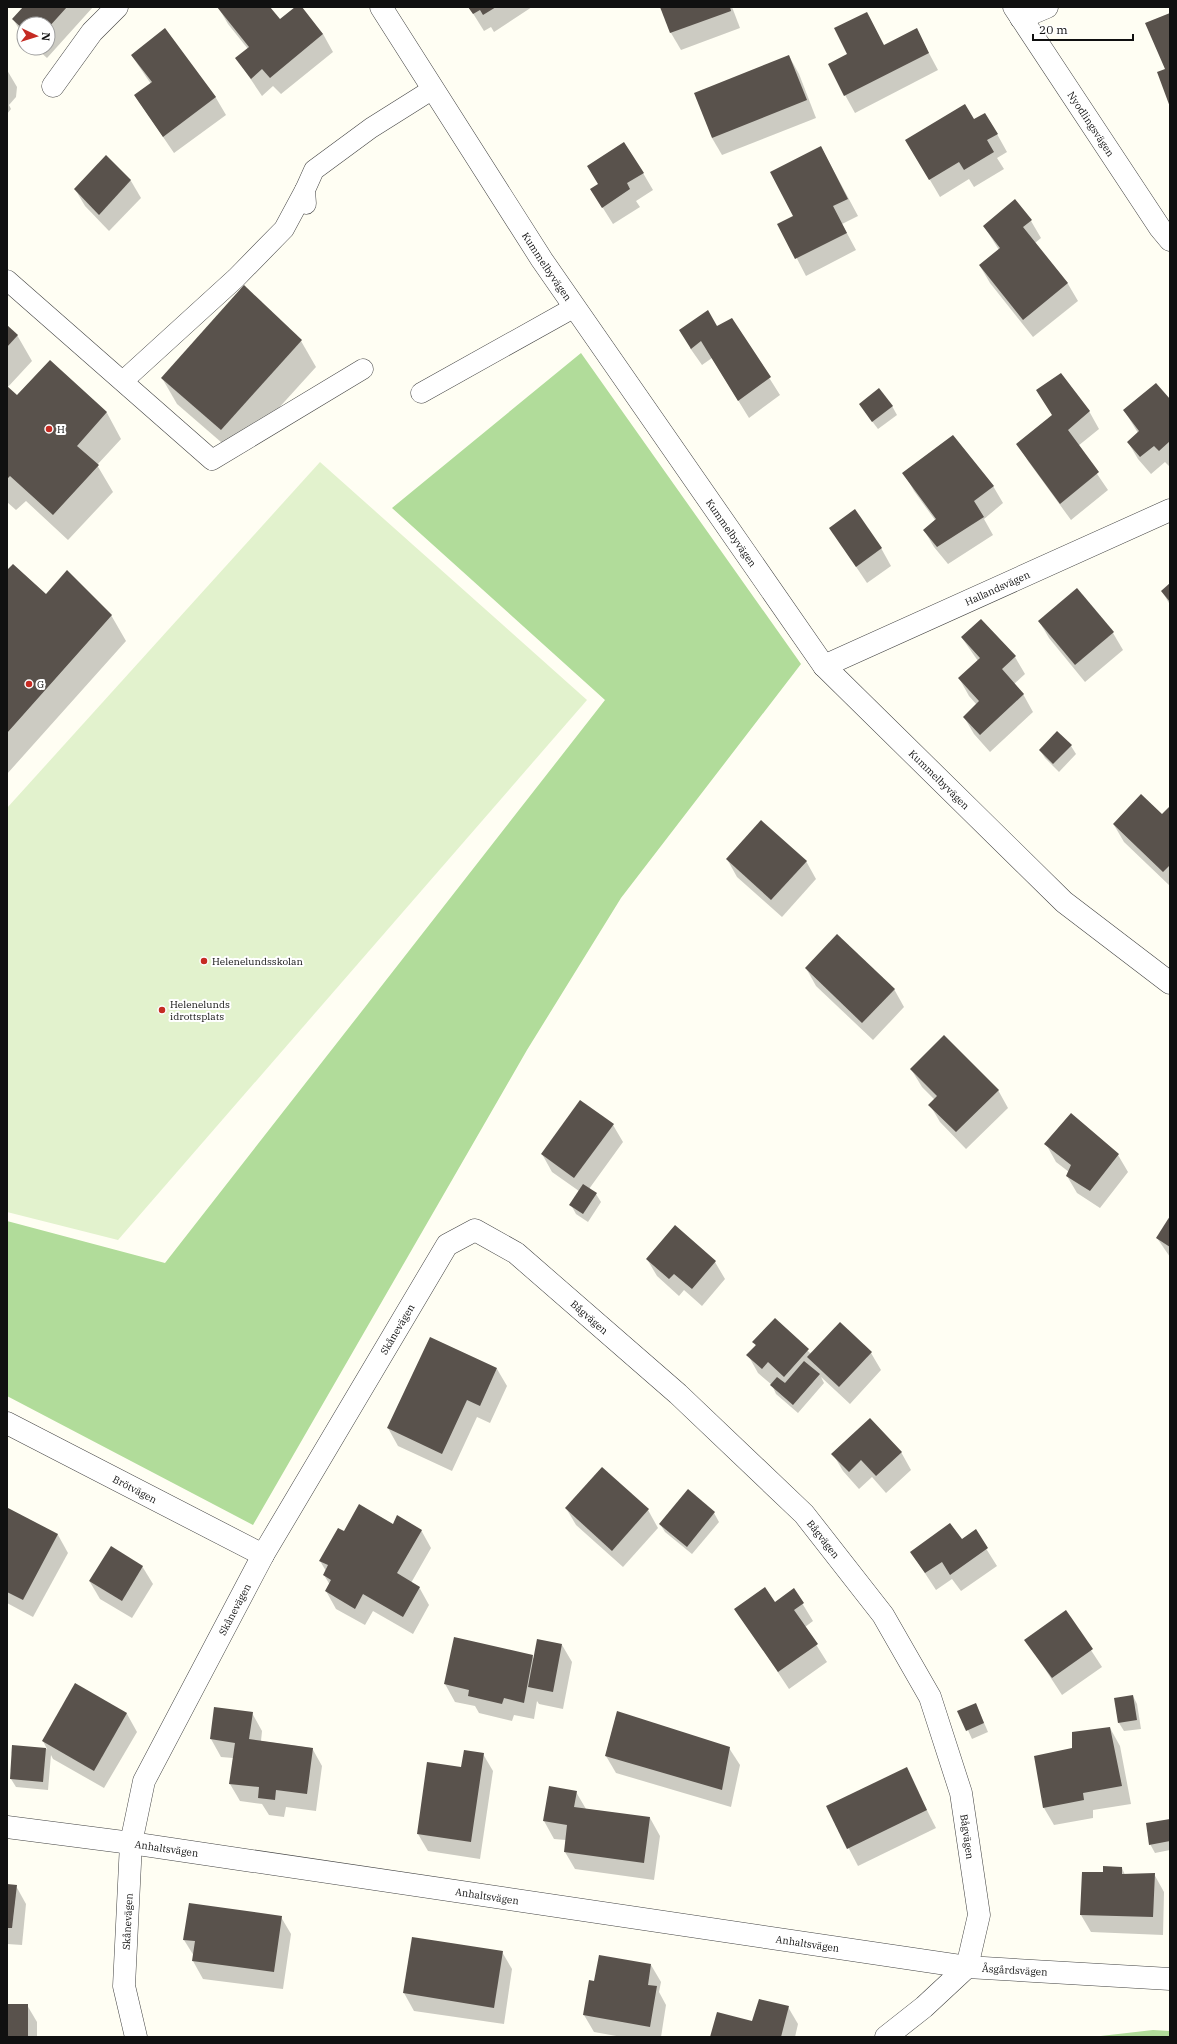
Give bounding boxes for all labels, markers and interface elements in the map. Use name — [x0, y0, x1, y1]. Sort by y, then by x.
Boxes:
north arrow — [16, 16, 56, 56]
scale bar — [1033, 16, 1133, 42]
text: 20 m — [1039, 22, 1068, 37]
text: N — [39, 32, 53, 42]
street label: Nyodlingsvägen — [1065, 89, 1117, 160]
street label: Kummelbyvägen — [519, 230, 575, 304]
place label: H — [57, 423, 65, 436]
marker: H — [44, 424, 54, 434]
street label: Kummelbyvägen — [703, 497, 760, 570]
street label: Hallandsvägen — [963, 568, 1033, 609]
place label: G — [37, 678, 44, 691]
marker: G — [24, 679, 34, 689]
street label: Kummelbyvägen — [906, 747, 972, 813]
place label: Helenelundsskolan — [212, 955, 303, 968]
marker: Helenelundsskolan — [199, 956, 209, 966]
place label: Helenelunds idrottsplats — [170, 998, 230, 1023]
marker: Helenelunds idrottsplats — [157, 1005, 167, 1015]
street label: Bågvägen — [568, 1297, 611, 1338]
street label: Skånevägen — [377, 1301, 418, 1357]
street label: Brötvägen — [110, 1473, 160, 1507]
street label: Bågvägen — [804, 1517, 843, 1562]
street label: Skånevägen — [216, 1581, 254, 1638]
street label: Bågvägen — [957, 1813, 977, 1861]
street label: Anhaltsvägen — [134, 1838, 200, 1860]
street label: Anhaltsvägen — [454, 1885, 520, 1908]
street label: Skånevägen — [120, 1892, 136, 1950]
street label: Anhaltsvägen — [775, 1933, 841, 1955]
street label: Åsgårdsvägen — [982, 1962, 1048, 1979]

